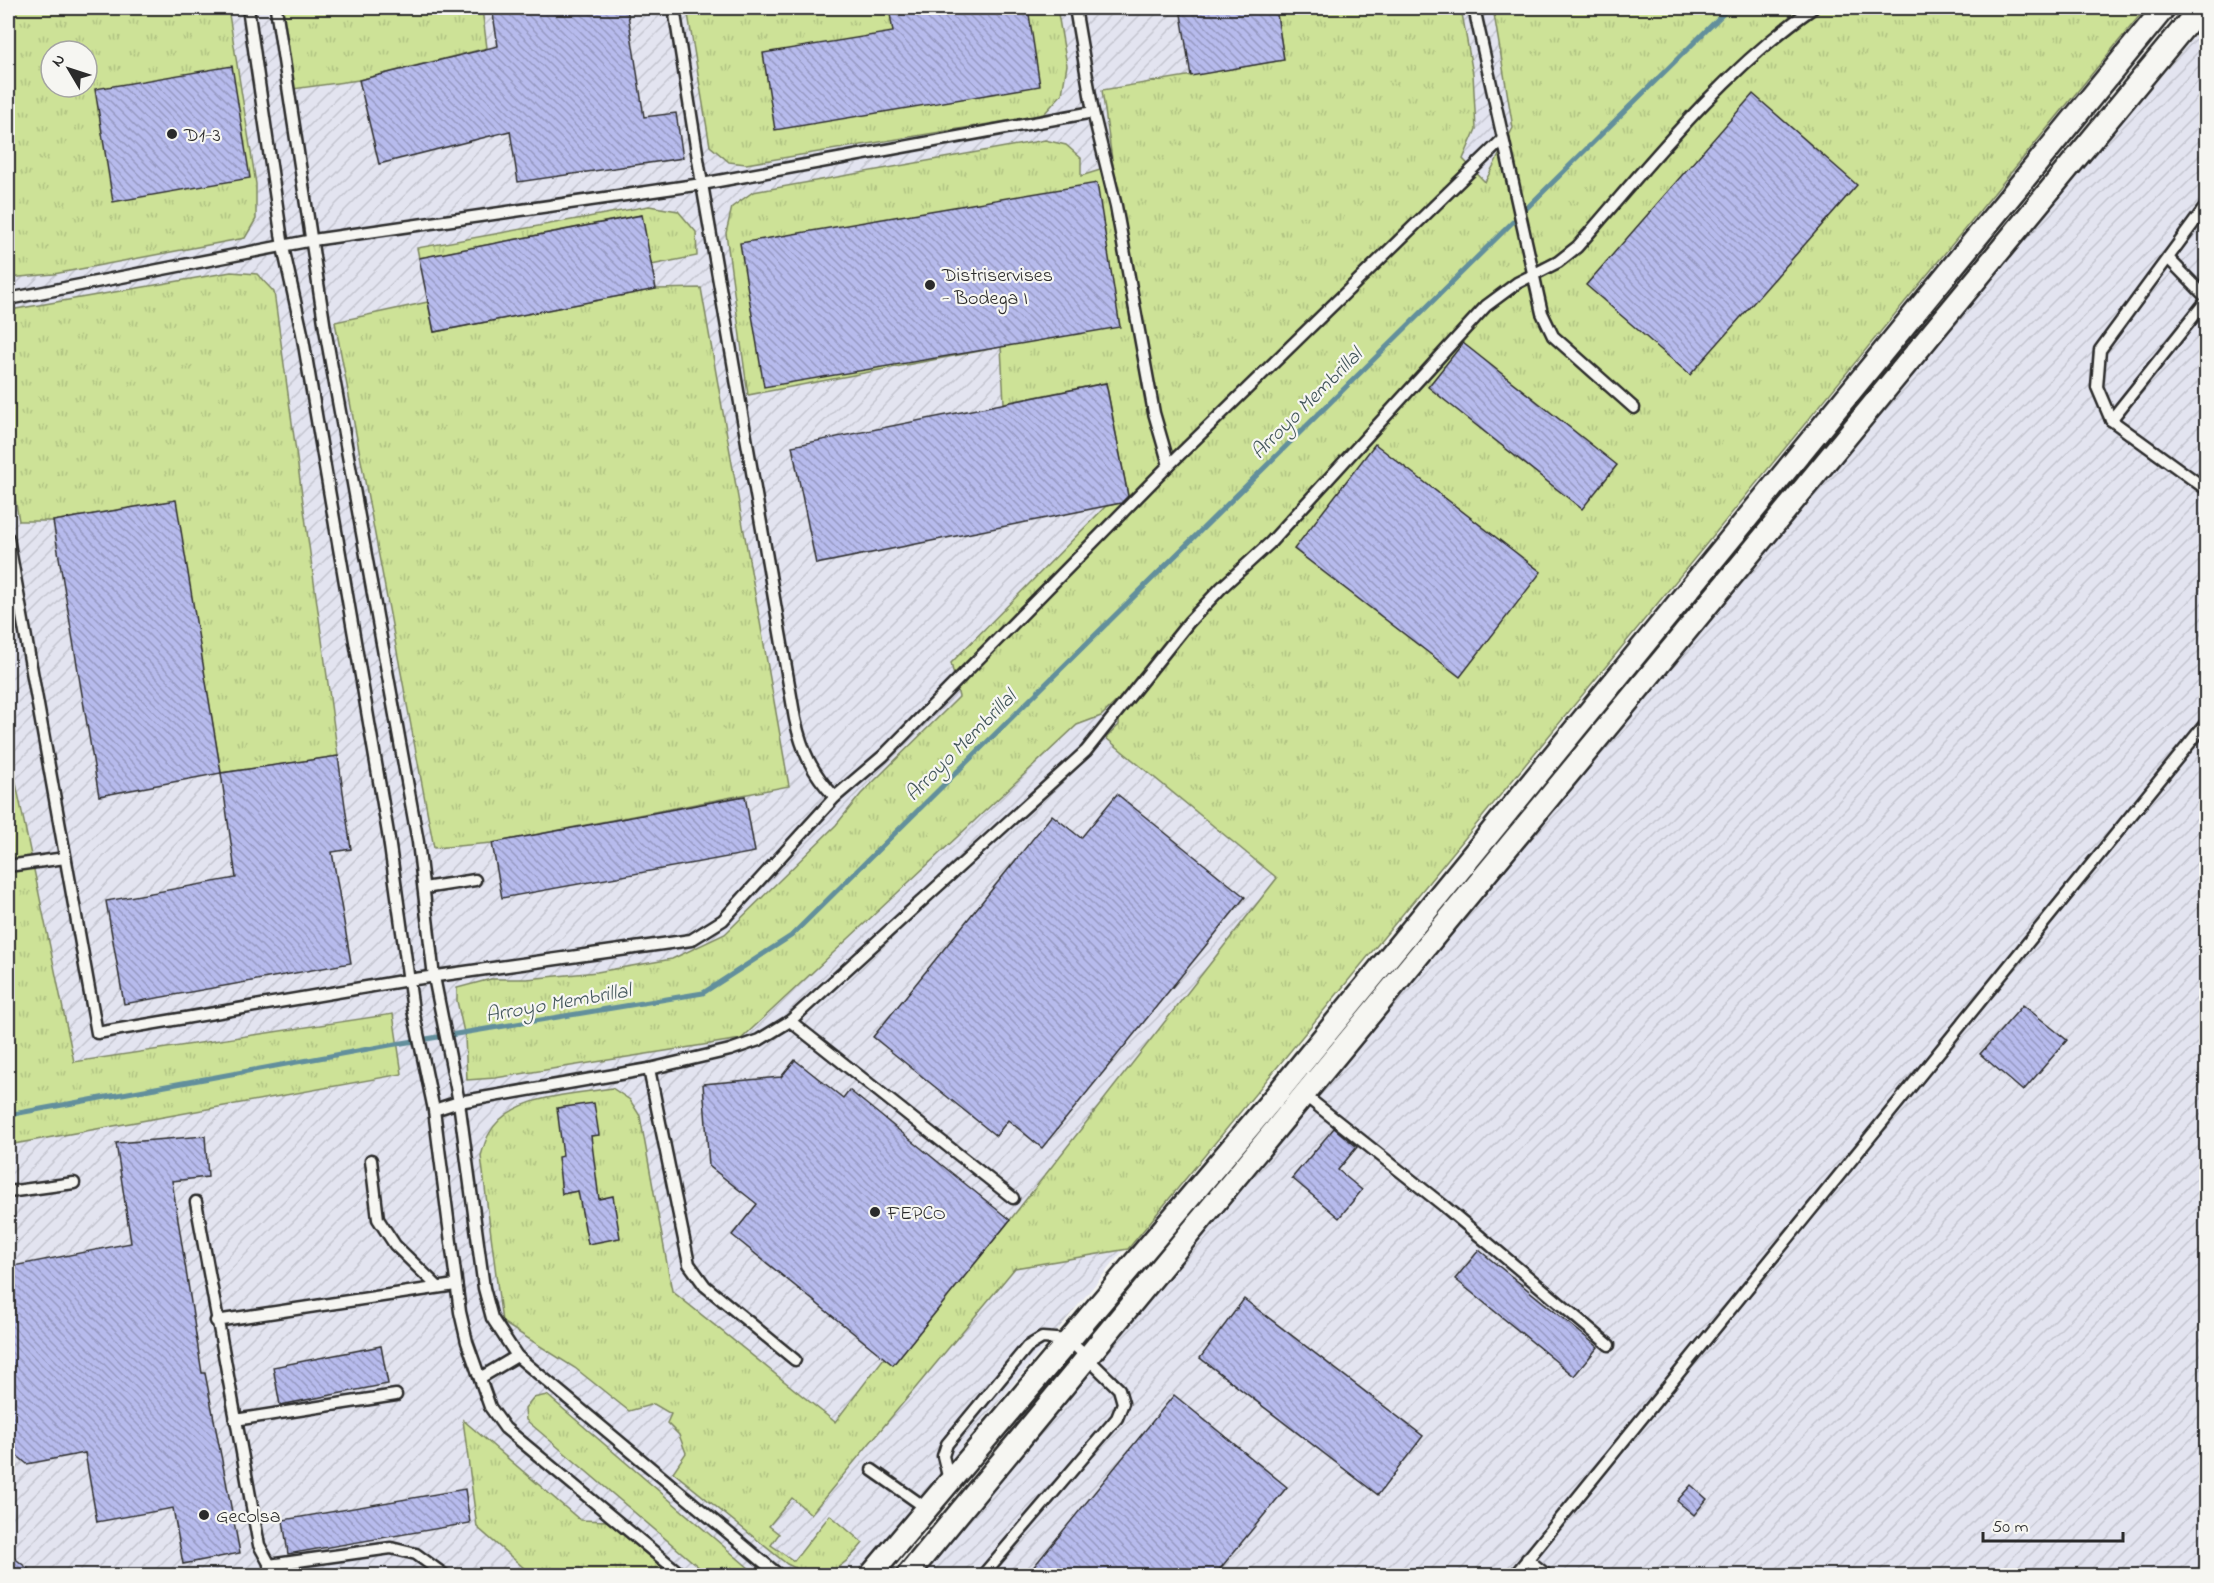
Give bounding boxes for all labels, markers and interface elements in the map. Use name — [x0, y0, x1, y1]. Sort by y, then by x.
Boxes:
north arrow — [39, 39, 99, 99]
text: N — [46, 49, 72, 73]
place label: D1-3 — [183, 122, 221, 151]
marker: D1-3 — [165, 127, 179, 141]
place label: Distriservises - Bodega I — [941, 262, 1053, 315]
marker: Distriservises - Bodega I — [923, 278, 937, 292]
water label: Arroyo Membrillal — [1245, 340, 1372, 467]
water label: Arroyo Membrillal — [899, 682, 1026, 809]
water label: Arroyo Membrillal — [483, 976, 636, 1032]
place label: FEPCO — [886, 1200, 946, 1229]
marker: FEPCO — [868, 1205, 882, 1219]
place label: Gecolsa — [216, 1503, 281, 1532]
scale bar — [1983, 1505, 2122, 1543]
marker: Gecolsa — [197, 1508, 211, 1522]
text: 50 m — [1992, 1515, 2029, 1541]

